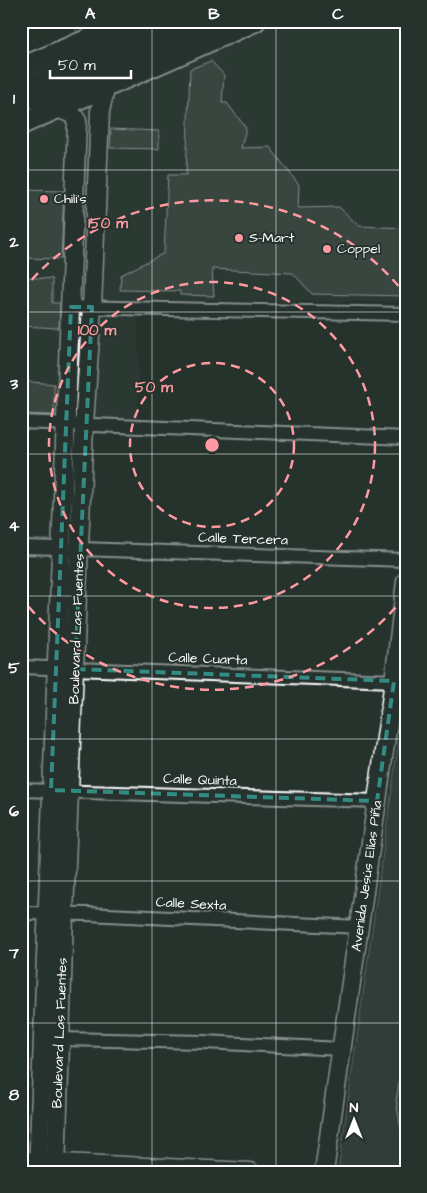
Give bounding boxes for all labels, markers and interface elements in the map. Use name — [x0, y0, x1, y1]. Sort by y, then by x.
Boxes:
text: A — [85, 3, 96, 25]
text: B — [208, 3, 220, 25]
text: C — [332, 3, 344, 25]
scale bar — [50, 48, 131, 80]
text: 50 m — [58, 55, 96, 76]
text: 1 — [13, 88, 16, 110]
place label: Chili's — [54, 189, 87, 209]
marker: Chili's — [38, 193, 50, 205]
text: 150 m — [88, 213, 128, 234]
place label: S-Mart — [249, 228, 295, 248]
text: 2 — [8, 231, 19, 253]
marker: S-Mart — [233, 232, 245, 244]
place label: Coppel — [337, 239, 380, 259]
marker: Coppel — [321, 243, 333, 255]
text: 100 m — [78, 320, 117, 341]
text: 3 — [9, 373, 19, 395]
text: 50 m — [135, 377, 173, 398]
centre of rings — [203, 436, 221, 454]
text: 4 — [9, 515, 20, 537]
street label: Calle Tercera — [198, 527, 288, 551]
street label: Boulevard Las Fuentes — [64, 553, 90, 705]
street label: Calle Cuarta — [168, 648, 248, 670]
text: 5 — [8, 657, 20, 679]
street label: Calle Quinta — [163, 769, 237, 791]
street label: Avenida Jesús Elías Piña — [347, 799, 387, 953]
text: 6 — [9, 800, 19, 822]
street label: Calle Sexta — [155, 892, 227, 916]
text: 7 — [8, 942, 19, 964]
street label: Boulevard Las Fuentes — [47, 957, 73, 1109]
text: 8 — [9, 1084, 20, 1106]
north arrow — [330, 1096, 380, 1146]
text: N — [350, 1098, 359, 1118]

